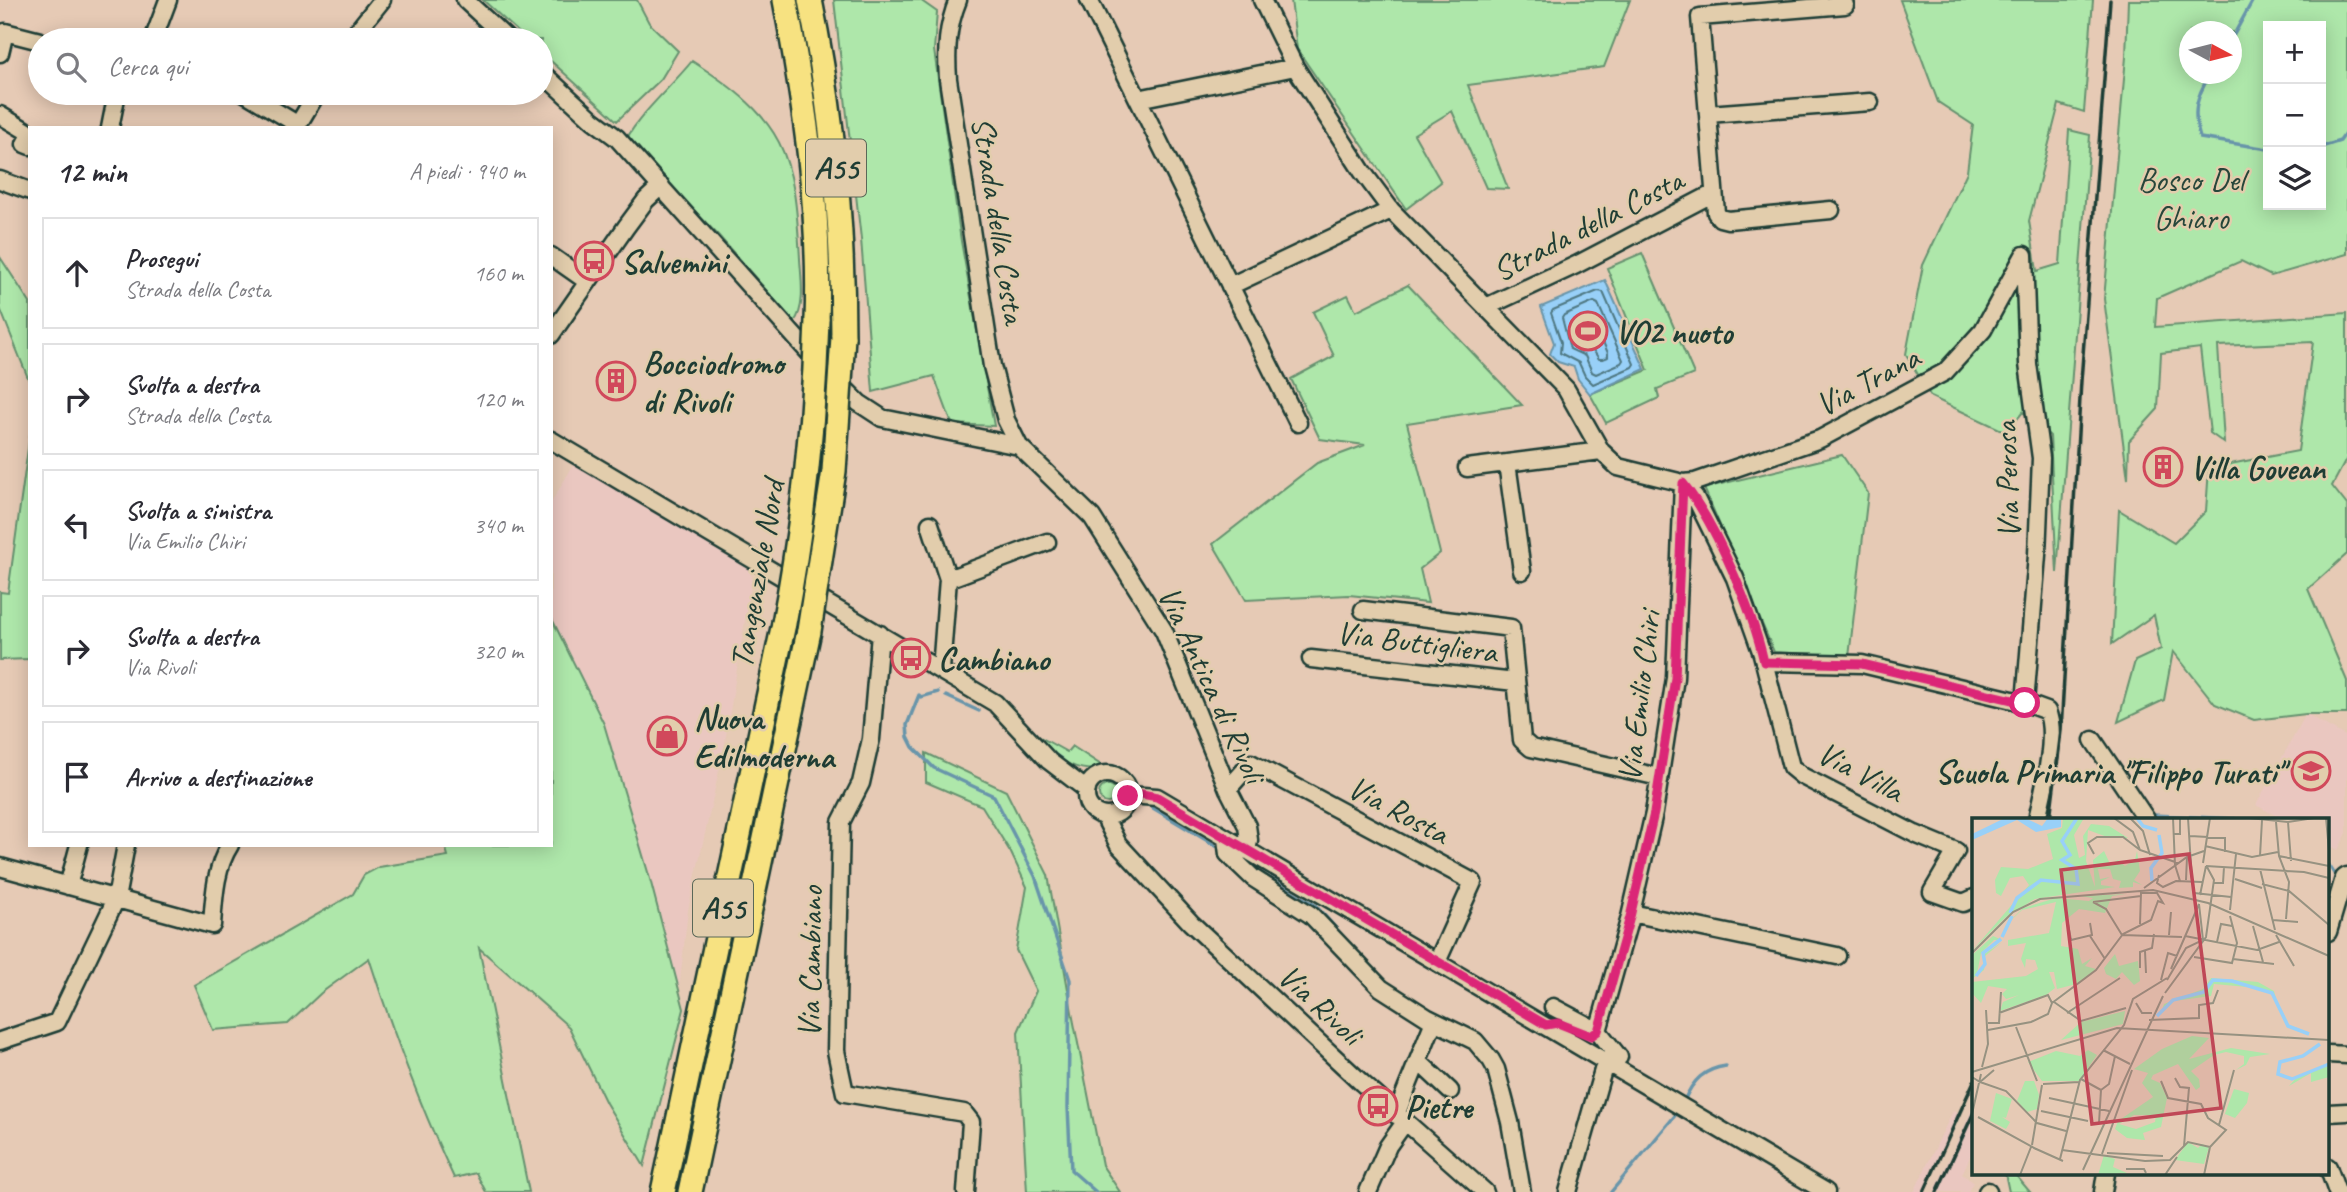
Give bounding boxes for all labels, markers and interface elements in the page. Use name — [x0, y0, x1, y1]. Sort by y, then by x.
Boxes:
north arrow — [2179, 21, 2242, 84]
map controls — [2263, 21, 2326, 210]
button: + — [2263, 21, 2326, 84]
search box — [28, 28, 553, 105]
icon: search — [52, 48, 90, 86]
text: Cerca qui — [108, 50, 188, 83]
button: − — [2263, 84, 2326, 147]
street label: Strada della Costa — [962, 114, 1036, 329]
road number: A55 — [806, 140, 866, 196]
button: layers — [2263, 147, 2326, 210]
text: 12 min — [56, 153, 127, 191]
text: A piedi · 940 m — [409, 157, 525, 186]
street label: Strada della Costa — [1485, 158, 1692, 291]
park label: Bosco Del Ghiaro — [2138, 159, 2250, 239]
bus stop icon: Salvemini — [573, 240, 615, 282]
place label: Salvemini — [621, 241, 731, 283]
text: Prosegui — [125, 242, 198, 275]
icon: ahead — [58, 254, 96, 292]
text: 160 m — [474, 259, 523, 288]
text: Strada della Costa — [125, 275, 270, 304]
sports icon: VO2 nuoto — [1567, 310, 1609, 352]
place label: VO2 nuoto — [1615, 311, 1734, 353]
street label: Via Trana — [1808, 335, 1929, 426]
place label: Bocciodromo di Rivoli — [643, 342, 787, 422]
building icon: Bocciodromo di Rivoli — [595, 360, 637, 402]
text: Svolta a destra — [125, 368, 259, 401]
icon: right — [58, 380, 96, 418]
text: 120 m — [474, 385, 523, 414]
text: Strada della Costa — [125, 401, 270, 430]
street label: Via Perosa — [1984, 419, 2030, 539]
building icon: Villa Govean — [2142, 446, 2184, 488]
place label: Villa Govean — [2190, 447, 2326, 489]
street label: Tangenziale Nord — [720, 472, 795, 672]
text: Svolta a sinistra — [125, 494, 271, 527]
icon: left — [58, 506, 96, 544]
text: 340 m — [474, 511, 523, 540]
text: Via Emilio Chiri — [125, 527, 245, 556]
street label: Via Antica di Rivoli — [1148, 580, 1277, 793]
street label: Via Emilio Chiri — [1608, 604, 1671, 784]
street label: Via Buttigliera — [1334, 611, 1502, 673]
text: Svolta a destra — [125, 620, 259, 653]
icon: right — [58, 632, 96, 670]
text: 320 m — [474, 637, 523, 666]
bus stop icon: Cambiano — [890, 637, 932, 679]
place label: Cambiano — [938, 638, 1051, 680]
text: Via Rivoli — [125, 653, 195, 682]
route start — [2009, 687, 2040, 718]
place label: Nuova Edilmoderna — [694, 697, 836, 777]
shop icon: Nuova Edilmoderna — [646, 715, 688, 757]
street label: Via Villa — [1810, 732, 1913, 813]
school or university icon: Scuola Primaria "Filippo Turati" — [2290, 750, 2332, 792]
place label: Scuola Primaria "Filippo Turati" — [1935, 751, 2291, 793]
icon: arrive — [58, 758, 96, 796]
text: Arrivo a destinazione — [125, 761, 311, 794]
street label: Via Rosta — [1341, 766, 1458, 855]
route end — [1112, 780, 1143, 811]
inset map — [1972, 818, 2330, 1174]
road number: A55 — [693, 880, 753, 937]
street label: Via Cambiano — [788, 884, 832, 1038]
street label: Via Rivoli — [1269, 955, 1374, 1057]
bus stop icon: Pietre — [1357, 1085, 1399, 1127]
place label: Pietre — [1405, 1086, 1475, 1128]

